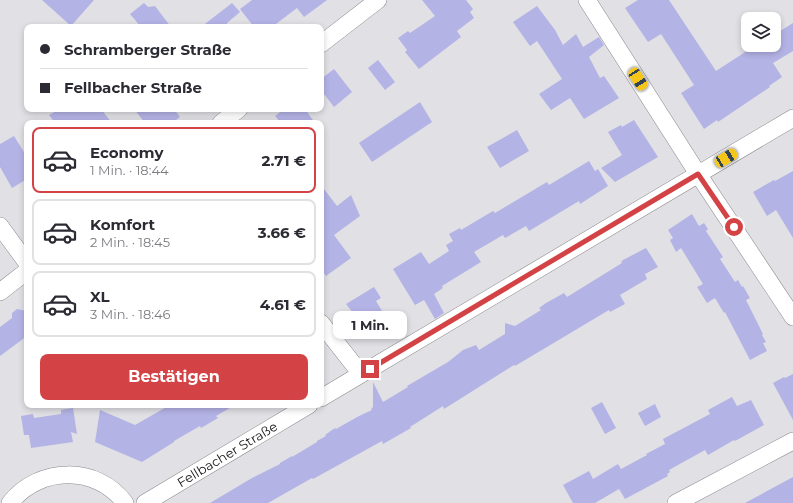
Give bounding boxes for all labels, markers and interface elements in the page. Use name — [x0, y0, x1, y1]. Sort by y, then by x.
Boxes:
map controls — [741, 12, 781, 52]
button: layers — [741, 12, 781, 52]
text: Schramberger Straße — [64, 40, 232, 59]
car — [626, 66, 650, 92]
text: Fellbacher Straße — [64, 78, 202, 97]
icon: car — [42, 142, 78, 178]
text: Economy — [90, 143, 163, 162]
car — [713, 147, 739, 169]
text: 2.71 € — [262, 151, 306, 170]
text: 1 Min. · 18:44 — [90, 162, 169, 178]
icon: car — [42, 214, 78, 250]
text: Komfort — [90, 215, 155, 234]
route start — [725, 218, 743, 236]
text: 3.66 € — [258, 223, 306, 242]
text: 2 Min. · 18:45 — [90, 234, 170, 250]
icon: car — [42, 286, 78, 322]
text: XL — [90, 287, 109, 306]
text: 4.61 € — [260, 295, 306, 314]
text: 3 Min. · 18:46 — [90, 306, 171, 322]
callout: 1 Min. — [333, 311, 407, 339]
text: 1 Min. — [351, 317, 389, 333]
button: Bestätigen — [40, 354, 308, 400]
route end — [361, 360, 379, 378]
street label: Fellbacher Straße — [174, 418, 280, 490]

